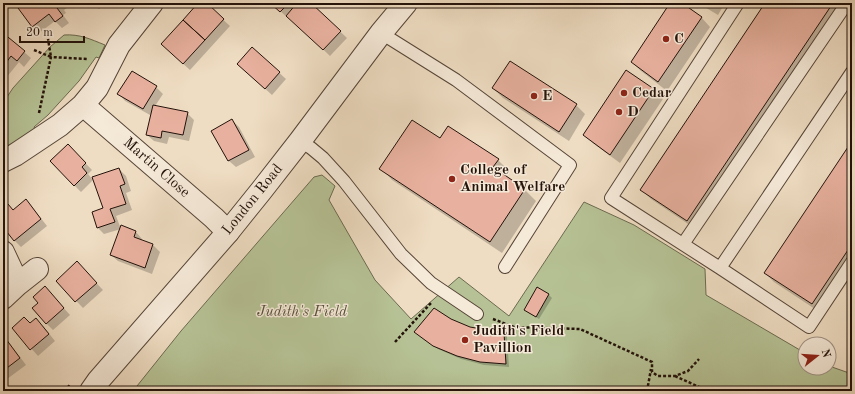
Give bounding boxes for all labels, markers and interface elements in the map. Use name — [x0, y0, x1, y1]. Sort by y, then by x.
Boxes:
scale bar — [20, 18, 84, 44]
text: 20 m — [26, 27, 53, 39]
place label: C — [674, 32, 684, 47]
marker: C — [661, 34, 671, 44]
place label: Cedar — [632, 86, 672, 101]
marker: Cedar — [619, 88, 629, 98]
place label: E — [542, 89, 552, 104]
marker: E — [529, 91, 539, 101]
place label: D — [627, 105, 639, 120]
marker: D — [614, 107, 624, 117]
street label: Martin Close — [120, 135, 192, 201]
street label: London Road — [220, 162, 286, 238]
place label: College of Animal Welfare — [460, 163, 565, 195]
marker: College of Animal Welfare — [447, 174, 457, 184]
park label: Judith's Field — [257, 305, 348, 320]
place label: Judith's Field Pavillion — [473, 324, 564, 356]
marker: Judith's Field Pavillion — [460, 335, 470, 345]
north arrow — [797, 336, 837, 376]
text: N — [819, 348, 832, 360]

